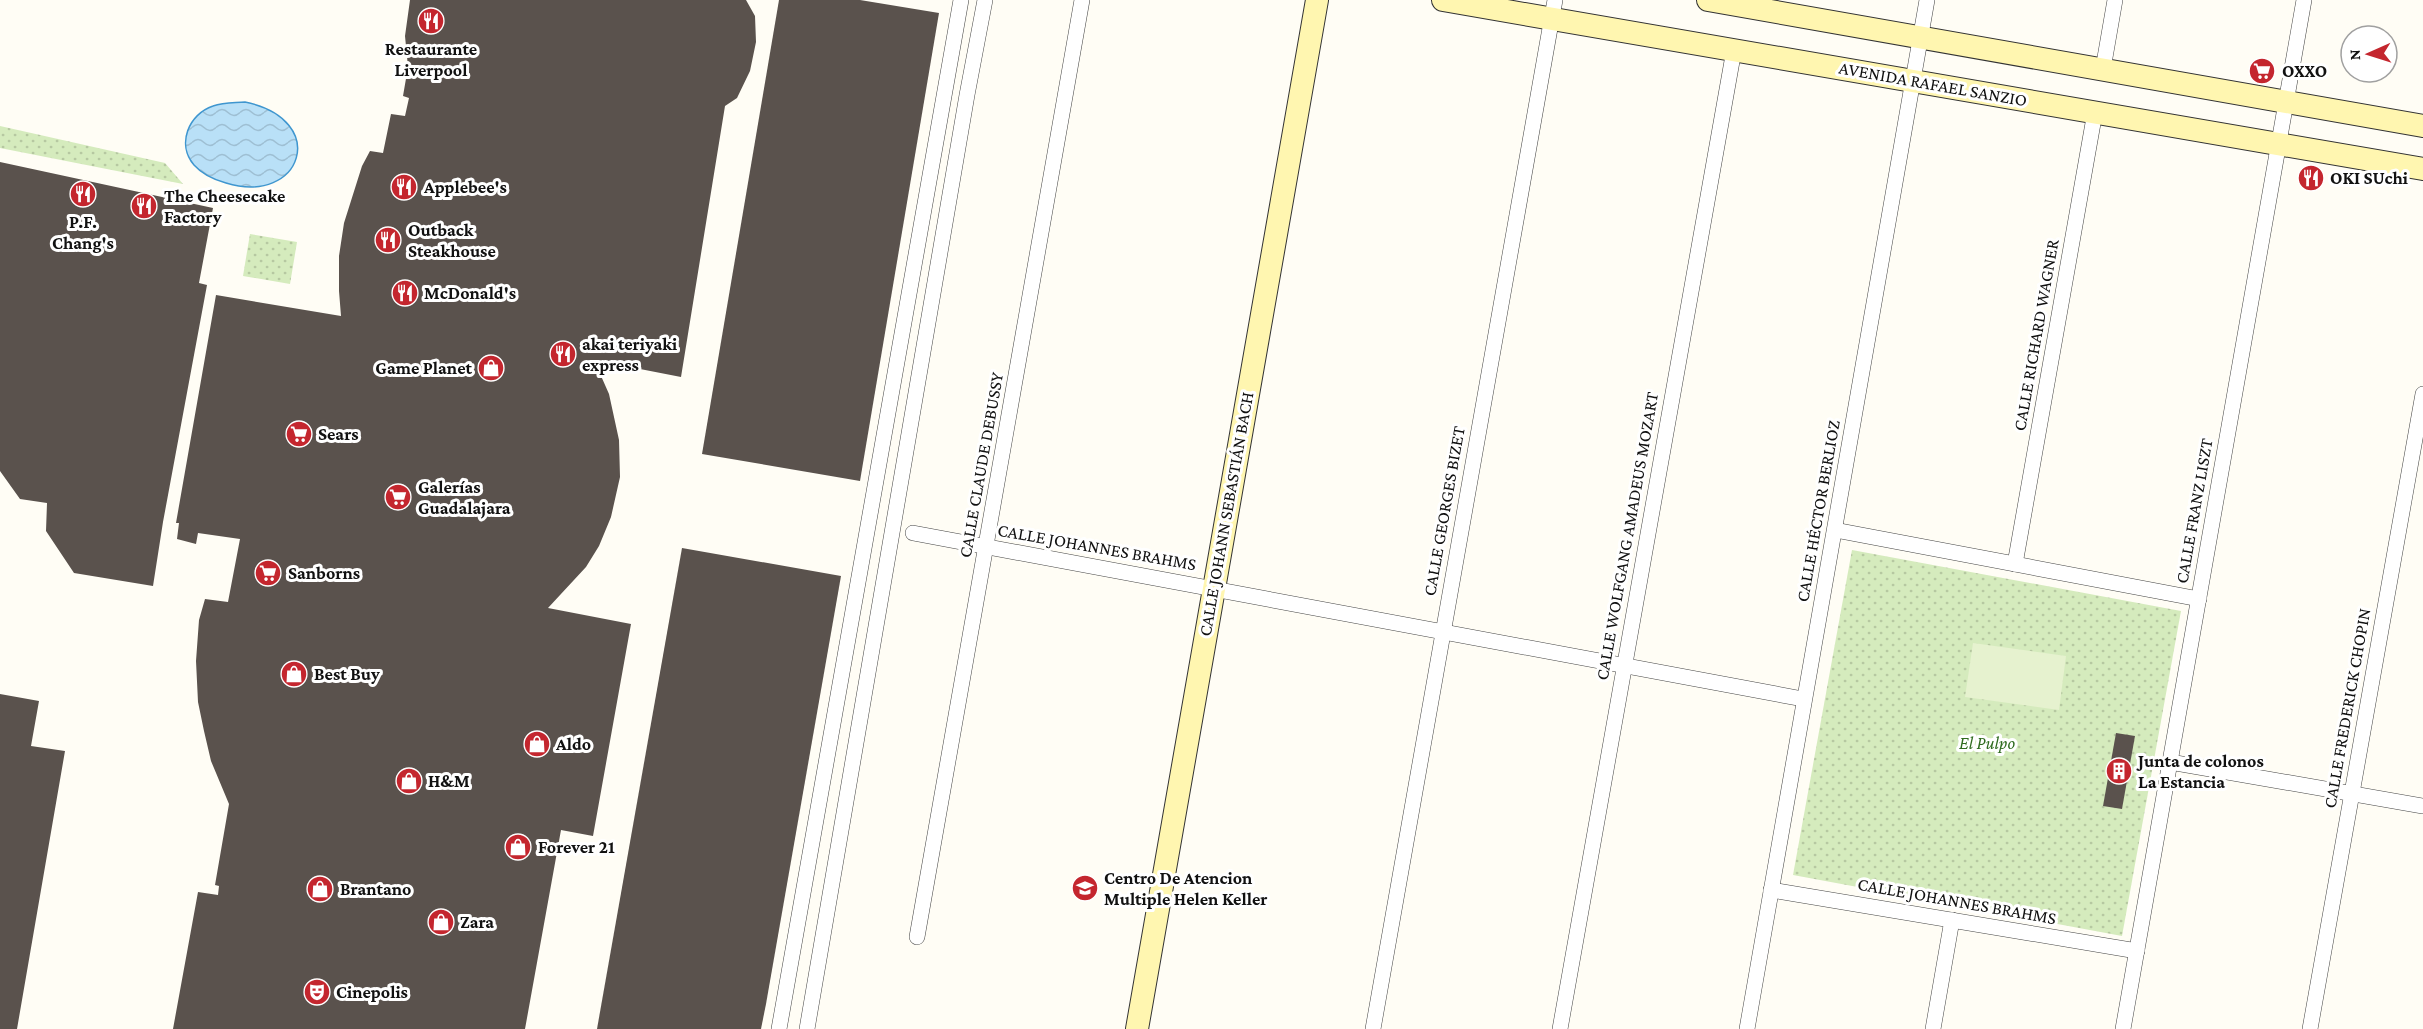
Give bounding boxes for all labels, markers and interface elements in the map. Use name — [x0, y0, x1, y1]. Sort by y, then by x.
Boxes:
restaurant icon: Restaurante Liverpool — [416, 6, 446, 36]
north arrow — [2339, 24, 2399, 84]
place label: Restaurante Liverpool — [385, 39, 477, 80]
text: N — [2346, 49, 2363, 61]
supermarket icon: OXXO — [2247, 56, 2277, 86]
street label: AVENIDA RAFAEL SANZIO — [1837, 58, 2029, 110]
place label: OXXO — [2282, 61, 2327, 81]
restaurant icon: OKI SUchi — [2296, 163, 2326, 193]
place label: OKI SUchi — [2330, 168, 2409, 188]
restaurant icon: Applebee's — [389, 172, 419, 202]
place label: Applebee's — [423, 177, 507, 197]
restaurant icon: P.F. Chang's — [68, 179, 98, 209]
place label: The Cheesecake Factory — [164, 186, 285, 227]
restaurant icon: The Cheesecake Factory — [129, 191, 159, 221]
place label: P.F. Chang's — [52, 212, 114, 253]
place label: Outback Steakhouse — [408, 220, 496, 261]
restaurant icon: Outback Steakhouse — [373, 225, 403, 255]
street label: CALLE RICHARD WAGNER — [2009, 237, 2063, 432]
restaurant icon: McDonald's — [390, 278, 420, 308]
place label: McDonald's — [424, 283, 516, 303]
place label: akai teriyaki express — [582, 334, 678, 375]
restaurant icon: akai teriyaki express — [548, 339, 578, 369]
shop icon: Game Planet — [476, 353, 506, 383]
place label: Game Planet — [375, 358, 473, 378]
street label: CALLE CLAUDE DEBUSSY — [955, 370, 1007, 559]
street label: CALLE JOHANN SEBASTIÁN BACH — [1195, 390, 1257, 638]
street label: CALLE WOLFGANG AMADEUS MOZART — [1592, 390, 1662, 682]
supermarket icon: Sears — [284, 419, 314, 449]
street label: CALLE HÉCTOR BERLIOZ — [1792, 419, 1844, 603]
place label: Sears — [318, 424, 358, 444]
street label: CALLE GEORGES BIZET — [1419, 424, 1469, 597]
street label: CALLE FRANZ LISZT — [2171, 437, 2217, 585]
place label: Galerías Guadalajara — [418, 477, 511, 519]
supermarket icon: Galerías Guadalajara — [383, 482, 413, 512]
street label: CALLE JOHANNES BRAHMS — [996, 520, 1198, 574]
supermarket icon: Sanborns — [253, 558, 283, 588]
place label: Sanborns — [288, 563, 360, 583]
street label: CALLE FREDERICK CHOPIN — [2320, 606, 2374, 810]
shop icon: Best Buy — [279, 659, 309, 689]
place label: Best Buy — [314, 664, 380, 684]
shop icon: Aldo — [522, 729, 552, 759]
park label: El Pulpo — [1959, 733, 2015, 753]
place label: Aldo — [555, 734, 591, 754]
place label: Junta de colonos La Estancia — [2136, 751, 2264, 792]
building icon: Junta de colonos La Estancia — [2104, 756, 2134, 786]
shop icon: H&M — [394, 766, 424, 796]
place label: H&M — [428, 771, 470, 791]
shop icon: Forever 21 — [503, 832, 533, 862]
place label: Forever 21 — [538, 837, 615, 857]
place label: Centro De Atencion Multiple Helen Keller — [1104, 868, 1268, 909]
school or university icon: Centro De Atencion Multiple Helen Keller — [1070, 873, 1100, 903]
shop icon: Brantano — [305, 874, 335, 904]
street label: CALLE JOHANNES BRAHMS — [1856, 874, 2058, 928]
place label: Brantano — [340, 879, 411, 899]
shop icon: Zara — [426, 907, 456, 937]
place label: Zara — [460, 912, 494, 932]
theatre icon: Cinepolis — [302, 977, 332, 1007]
place label: Cinepolis — [336, 982, 408, 1002]

